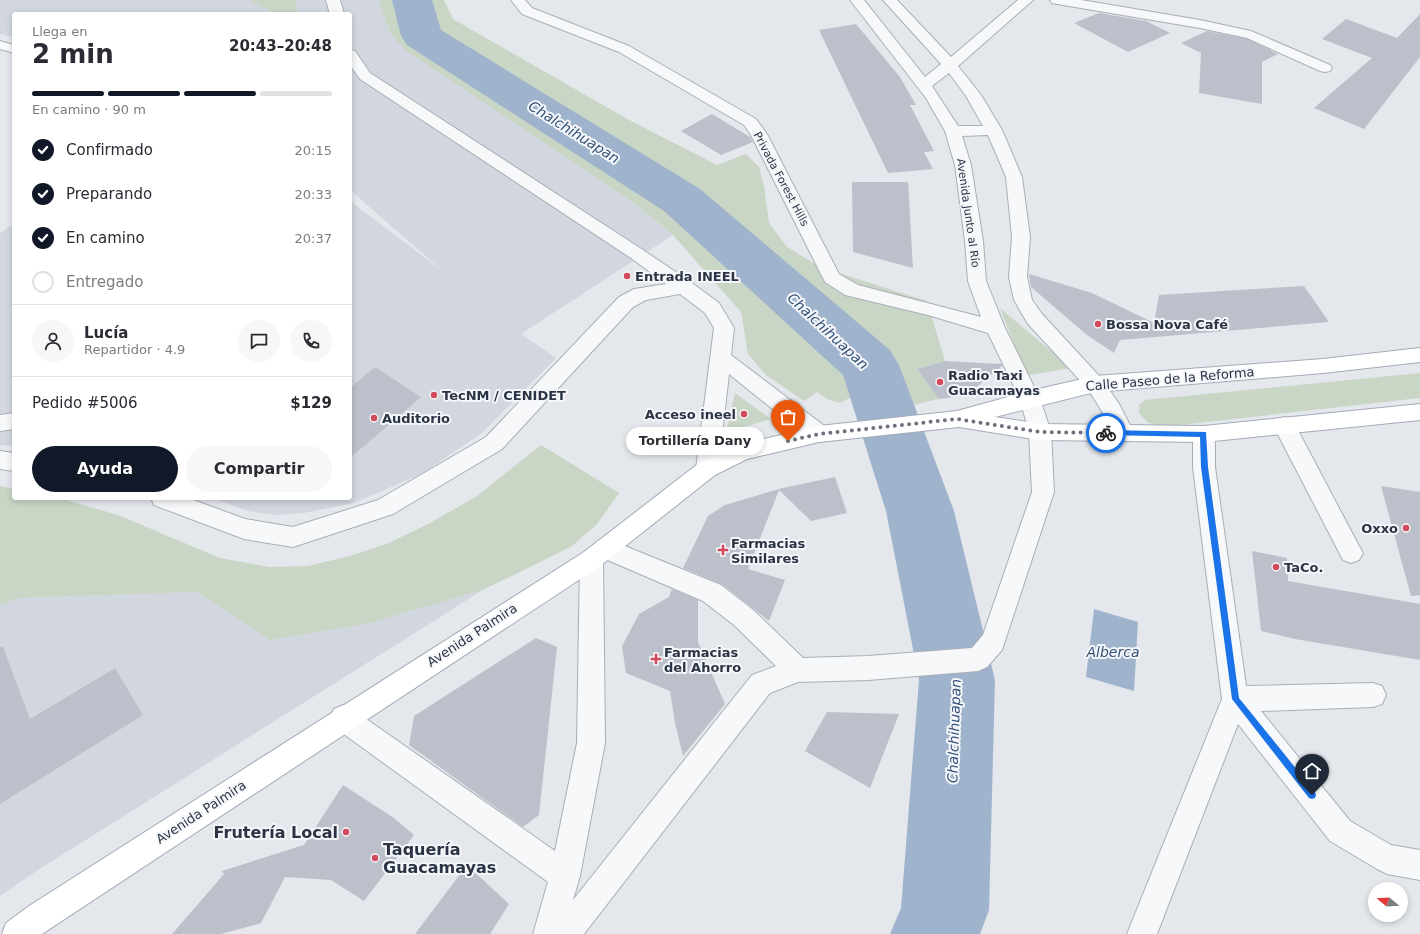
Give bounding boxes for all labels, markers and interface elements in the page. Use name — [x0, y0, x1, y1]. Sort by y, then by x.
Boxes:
text: Llega en — [32, 24, 87, 39]
text: 20:43–20:48 — [229, 37, 332, 55]
text: 2 min — [32, 39, 114, 69]
water label: Chalchihuapan — [526, 98, 622, 166]
text: En camino · 90 m — [32, 102, 146, 117]
street label: Privada Forest Hills — [751, 130, 811, 229]
icon: check — [32, 139, 54, 161]
text: Confirmado — [66, 141, 153, 159]
text: 20:15 — [295, 143, 332, 158]
street label: Avenida Junto al Río — [954, 158, 982, 269]
icon: check — [32, 183, 54, 205]
text: Preparando — [66, 185, 152, 203]
text: 20:33 — [295, 187, 332, 202]
icon: check — [32, 227, 54, 249]
text: En camino — [66, 229, 145, 247]
text: 20:37 — [295, 231, 332, 246]
place label: Entrada INEEL — [635, 269, 739, 284]
marker: Entrada INEEL — [622, 271, 632, 281]
text: Entregado — [66, 273, 143, 291]
water label: Chalchihuapan — [784, 290, 872, 372]
place label: Bossa Nova Café — [1106, 317, 1228, 332]
marker: Bossa Nova Café — [1093, 319, 1103, 329]
button: person — [32, 320, 74, 362]
button: chat — [238, 320, 280, 362]
button: phone — [290, 320, 332, 362]
text: Lucía — [84, 324, 128, 342]
text: Repartidor · 4.9 — [84, 342, 185, 357]
street label: Calle Paseo de la Reforma — [1085, 364, 1255, 394]
place label: Radio Taxi Guacamayas — [948, 368, 1040, 398]
marker: Radio Taxi Guacamayas — [935, 377, 945, 387]
place label: TecNM / CENIDET — [442, 388, 566, 403]
marker: TecNM / CENIDET — [429, 390, 439, 400]
text: Pedido #5006 — [32, 394, 138, 412]
text: $129 — [290, 394, 332, 412]
pin — [771, 400, 805, 441]
icon: bag — [777, 406, 799, 428]
place label: Acceso ineel — [645, 407, 736, 422]
marker: Acceso ineel — [739, 409, 749, 419]
place label: Auditorio — [382, 411, 450, 426]
marker: Auditorio — [369, 413, 379, 423]
courier — [1086, 413, 1126, 453]
icon: bike — [1095, 422, 1117, 444]
callout: Tortillería Dany — [626, 427, 764, 455]
text: Tortillería Dany — [639, 433, 751, 448]
button: Ayuda — [32, 446, 178, 492]
button: Compartir — [186, 446, 332, 492]
place label: Oxxo — [1361, 521, 1398, 536]
marker: Oxxo — [1401, 523, 1411, 533]
place label: Farmacias Similares — [731, 536, 806, 566]
marker: Farmacias Similares — [718, 545, 728, 555]
place label: TaCo. — [1284, 560, 1323, 575]
marker: TaCo. — [1271, 562, 1281, 572]
street label: Avenida Palmira — [424, 600, 520, 670]
water label: Alberca — [1086, 644, 1140, 660]
place label: Farmacias del Ahorro — [664, 645, 741, 675]
marker: Farmacias del Ahorro — [651, 654, 661, 664]
water label: Chalchihuapan — [944, 679, 964, 783]
pin — [1295, 754, 1329, 795]
icon: home — [1301, 760, 1323, 782]
street label: Avenida Palmira — [153, 777, 249, 847]
place label: Frutería Local — [214, 823, 338, 842]
marker: Frutería Local — [341, 827, 351, 837]
place label: Taquería Guacamayas — [383, 840, 496, 877]
marker: Taquería Guacamayas — [370, 853, 380, 863]
north arrow — [1368, 882, 1408, 922]
map controls — [1368, 882, 1408, 922]

